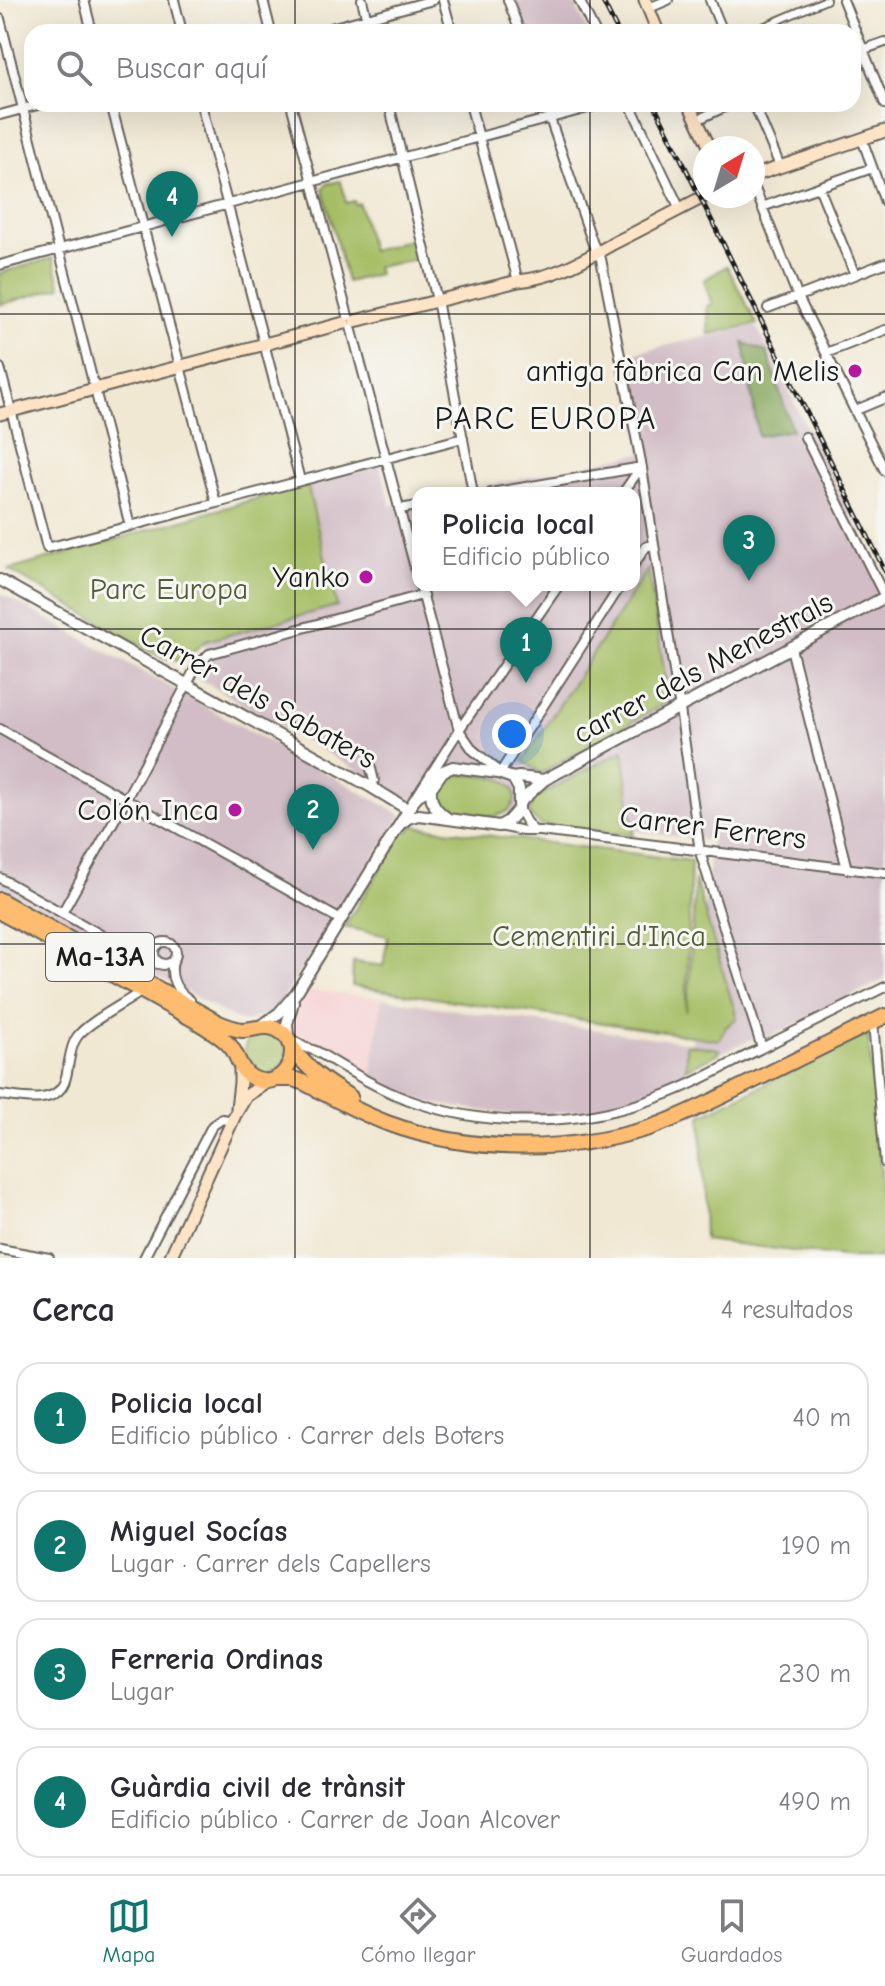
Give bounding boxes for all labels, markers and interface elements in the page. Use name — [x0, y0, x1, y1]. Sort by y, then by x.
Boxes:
search box — [24, 24, 861, 112]
icon: search — [52, 46, 96, 90]
text: Buscar aquí — [116, 51, 267, 86]
north arrow — [693, 136, 765, 208]
pin: 4 — [146, 171, 198, 237]
place label: antiga fàbrica Can Melis — [526, 354, 839, 389]
marker: antiga fàbrica Can Melis — [846, 362, 864, 380]
district label: PARC EUROPA — [435, 400, 657, 437]
popup — [412, 487, 640, 591]
text: Policia local — [442, 507, 595, 542]
pin: 3 — [723, 515, 775, 581]
text: Edificio público — [442, 542, 610, 572]
place label: Yanko — [272, 560, 350, 595]
marker: Yanko — [357, 568, 375, 586]
park label: Parc Europa — [90, 572, 248, 607]
street label: carrer dels Menestrals — [567, 585, 839, 751]
pin: 1 — [500, 617, 552, 683]
street label: Carrer dels Sabaters — [134, 618, 382, 776]
your location — [492, 714, 532, 754]
pin: 2 — [287, 784, 339, 850]
place label: Colón Inca — [77, 793, 219, 828]
street label: Carrer Ferrers — [618, 799, 808, 857]
marker: Colón Inca — [226, 801, 244, 819]
park label: Cementiri d'Inca — [492, 919, 706, 954]
road number: Ma-13A — [46, 933, 154, 981]
text: Cerca — [32, 1290, 115, 1330]
text: 4 resultados — [721, 1295, 853, 1325]
text: Policia local — [110, 1386, 263, 1421]
text: 1 — [55, 1403, 65, 1433]
text: 40 m — [792, 1403, 851, 1433]
text: Edificio público · Carrer dels Boters — [110, 1421, 504, 1451]
text: Miguel Socías — [110, 1514, 287, 1549]
text: 2 — [54, 1531, 66, 1561]
text: 190 m — [781, 1531, 851, 1561]
text: Lugar · Carrer dels Capellers — [110, 1549, 431, 1579]
text: Ferreria Ordinas — [110, 1642, 323, 1677]
text: 3 — [54, 1659, 66, 1689]
text: 230 m — [778, 1659, 851, 1689]
text: Lugar — [110, 1677, 174, 1707]
text: Guàrdia civil de trànsit — [110, 1770, 405, 1805]
text: 4 — [54, 1787, 66, 1817]
text: 490 m — [779, 1787, 851, 1817]
text: Edificio público · Carrer de Joan Alcover — [110, 1805, 560, 1835]
tab: Mapa — [103, 1894, 155, 1968]
tab: Cómo llegar — [361, 1894, 475, 1968]
tab: Guardados — [681, 1894, 782, 1968]

